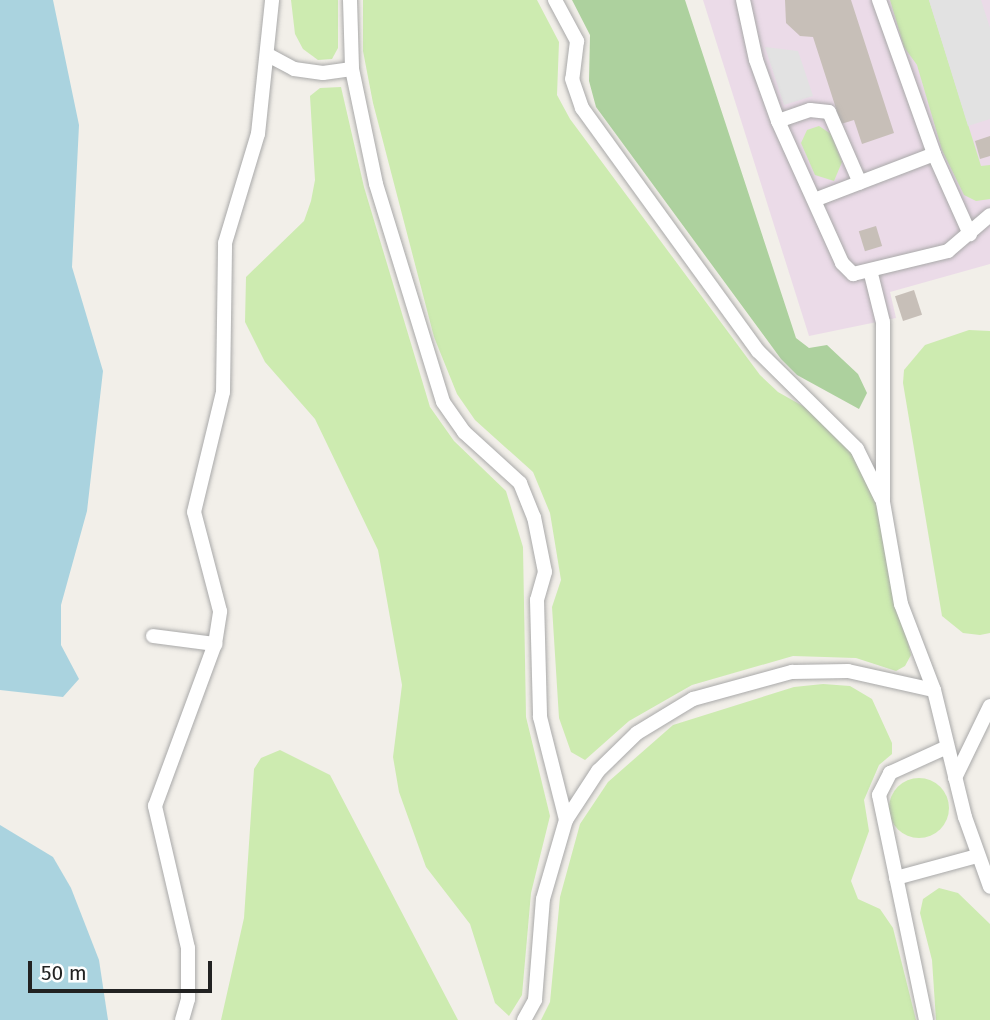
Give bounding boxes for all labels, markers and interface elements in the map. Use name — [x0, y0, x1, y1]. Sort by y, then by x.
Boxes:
scale bar — [32, 946, 215, 990]
text: 50 m — [41, 960, 87, 986]

